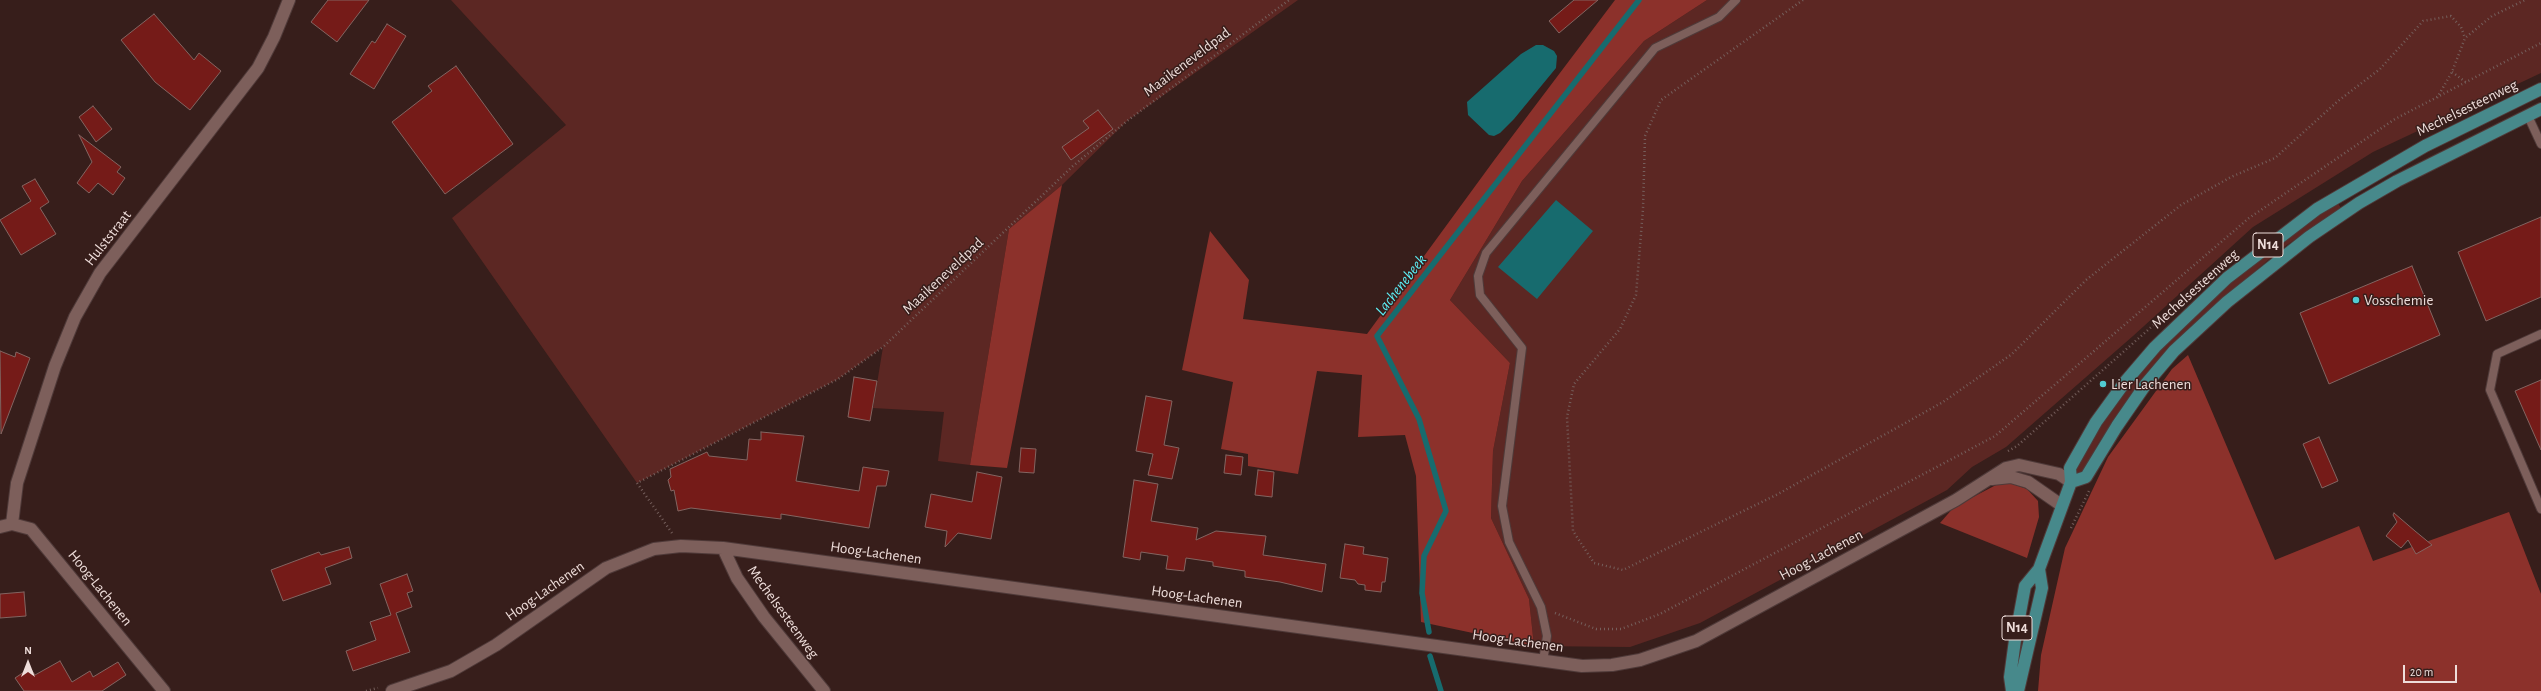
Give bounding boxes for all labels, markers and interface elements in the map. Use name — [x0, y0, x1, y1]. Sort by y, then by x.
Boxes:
street label: Maaikeneveldpad — [1140, 23, 1234, 101]
street label: Mechelsesteenweg — [2413, 76, 2521, 140]
street label: Hulststraat — [81, 207, 135, 269]
road number: N14 — [2253, 233, 2283, 257]
street label: Maaikeneveldpad — [899, 234, 987, 318]
street label: Mechelsesteenweg — [2148, 245, 2242, 333]
water label: Lachenebeek — [1371, 251, 1431, 319]
place label: Vosschemie — [2364, 291, 2433, 309]
marker: Vosschemie — [2351, 295, 2361, 305]
place label: Lier Lachenen — [2111, 375, 2191, 393]
marker: Lier Lachenen — [2098, 379, 2108, 389]
street label: Hoog-Lachenen — [1776, 525, 1866, 585]
street label: Hoog-Lachenen — [829, 538, 923, 568]
street label: Hoog-Lachenen — [64, 547, 136, 629]
street label: Hoog-Lachenen — [502, 557, 588, 625]
street label: Mechelsesteenweg — [743, 562, 823, 662]
street label: Hoog-Lachenen — [1150, 582, 1244, 612]
road number: N14 — [2002, 616, 2032, 640]
street label: Hoog-Lachenen — [1471, 626, 1565, 656]
north arrow — [8, 643, 48, 683]
text: N — [24, 645, 32, 656]
scale bar — [2405, 657, 2459, 683]
text: 20 m — [2410, 666, 2433, 678]

